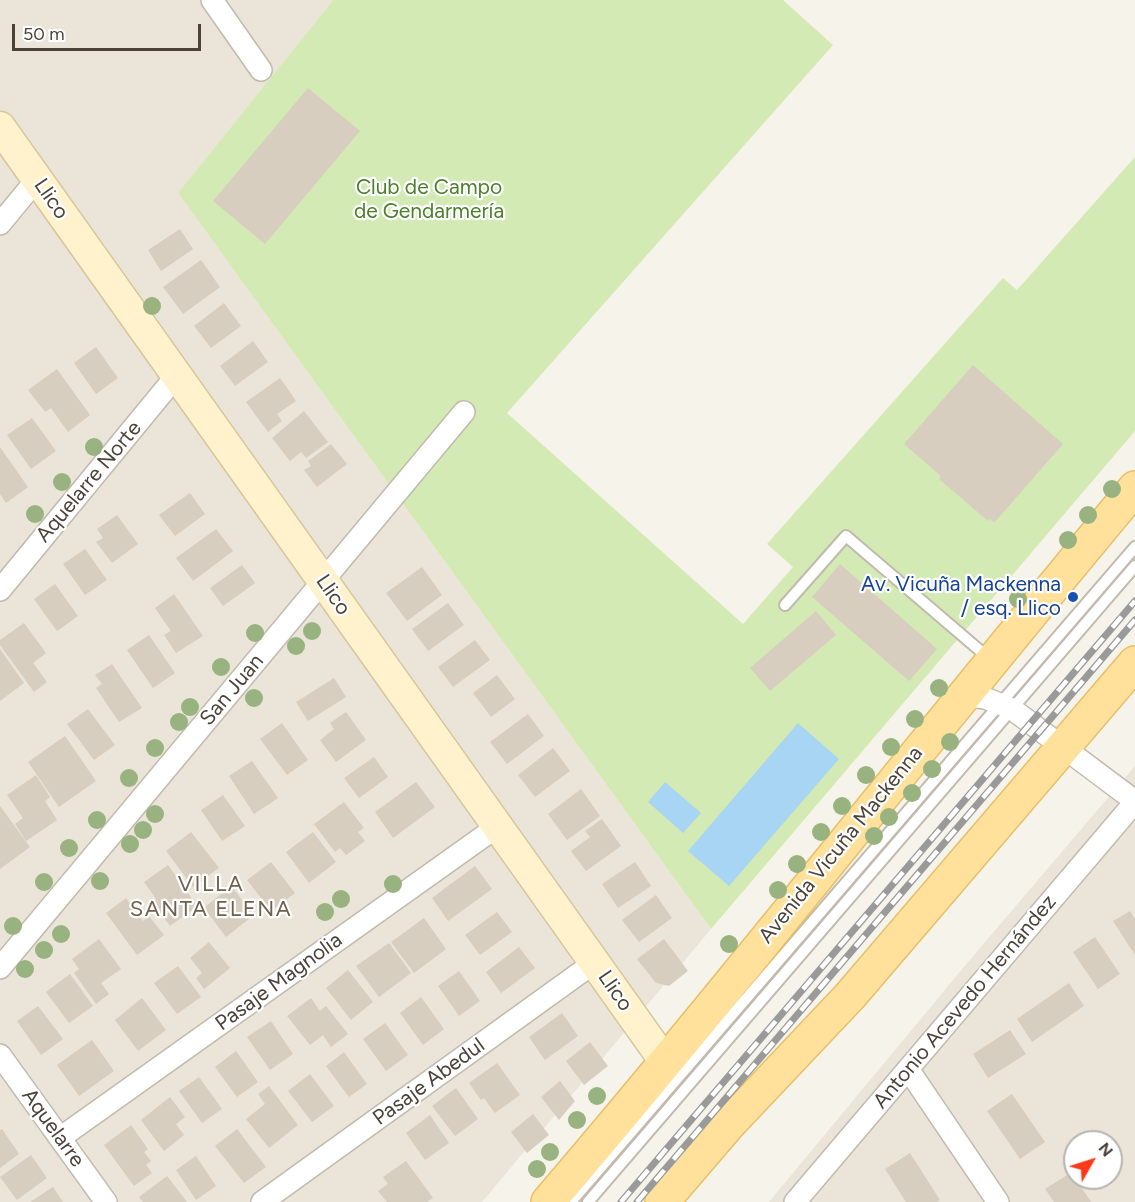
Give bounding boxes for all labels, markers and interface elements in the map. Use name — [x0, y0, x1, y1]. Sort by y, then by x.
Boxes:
scale bar — [15, 12, 204, 50]
text: 50 m — [23, 23, 65, 45]
street label: Llico — [28, 174, 74, 224]
park label: Club de Campo de Gendarmería — [354, 175, 504, 225]
street label: Aquelarre Norte — [31, 416, 147, 548]
street label: Llico — [310, 570, 356, 620]
place label: Av. Vicuña Mackenna / esq. Llico — [861, 572, 1061, 622]
marker: Av. Vicuña Mackenna / esq. Llico — [1066, 590, 1080, 604]
street label: San Juan — [195, 649, 269, 731]
street label: Avenida Vicuña Mackenna — [754, 741, 928, 949]
district label: VILLA SANTA ELENA — [130, 872, 292, 924]
street label: Antonio Acevedo Hernández — [868, 890, 1062, 1114]
street label: Pasaje Magnolia — [211, 928, 347, 1036]
street label: Llico — [592, 966, 638, 1016]
street label: Pasaje Abedul — [368, 1033, 490, 1131]
street label: Aquelarre — [16, 1084, 90, 1172]
north arrow — [1063, 1130, 1123, 1190]
text: N — [1095, 1139, 1117, 1160]

